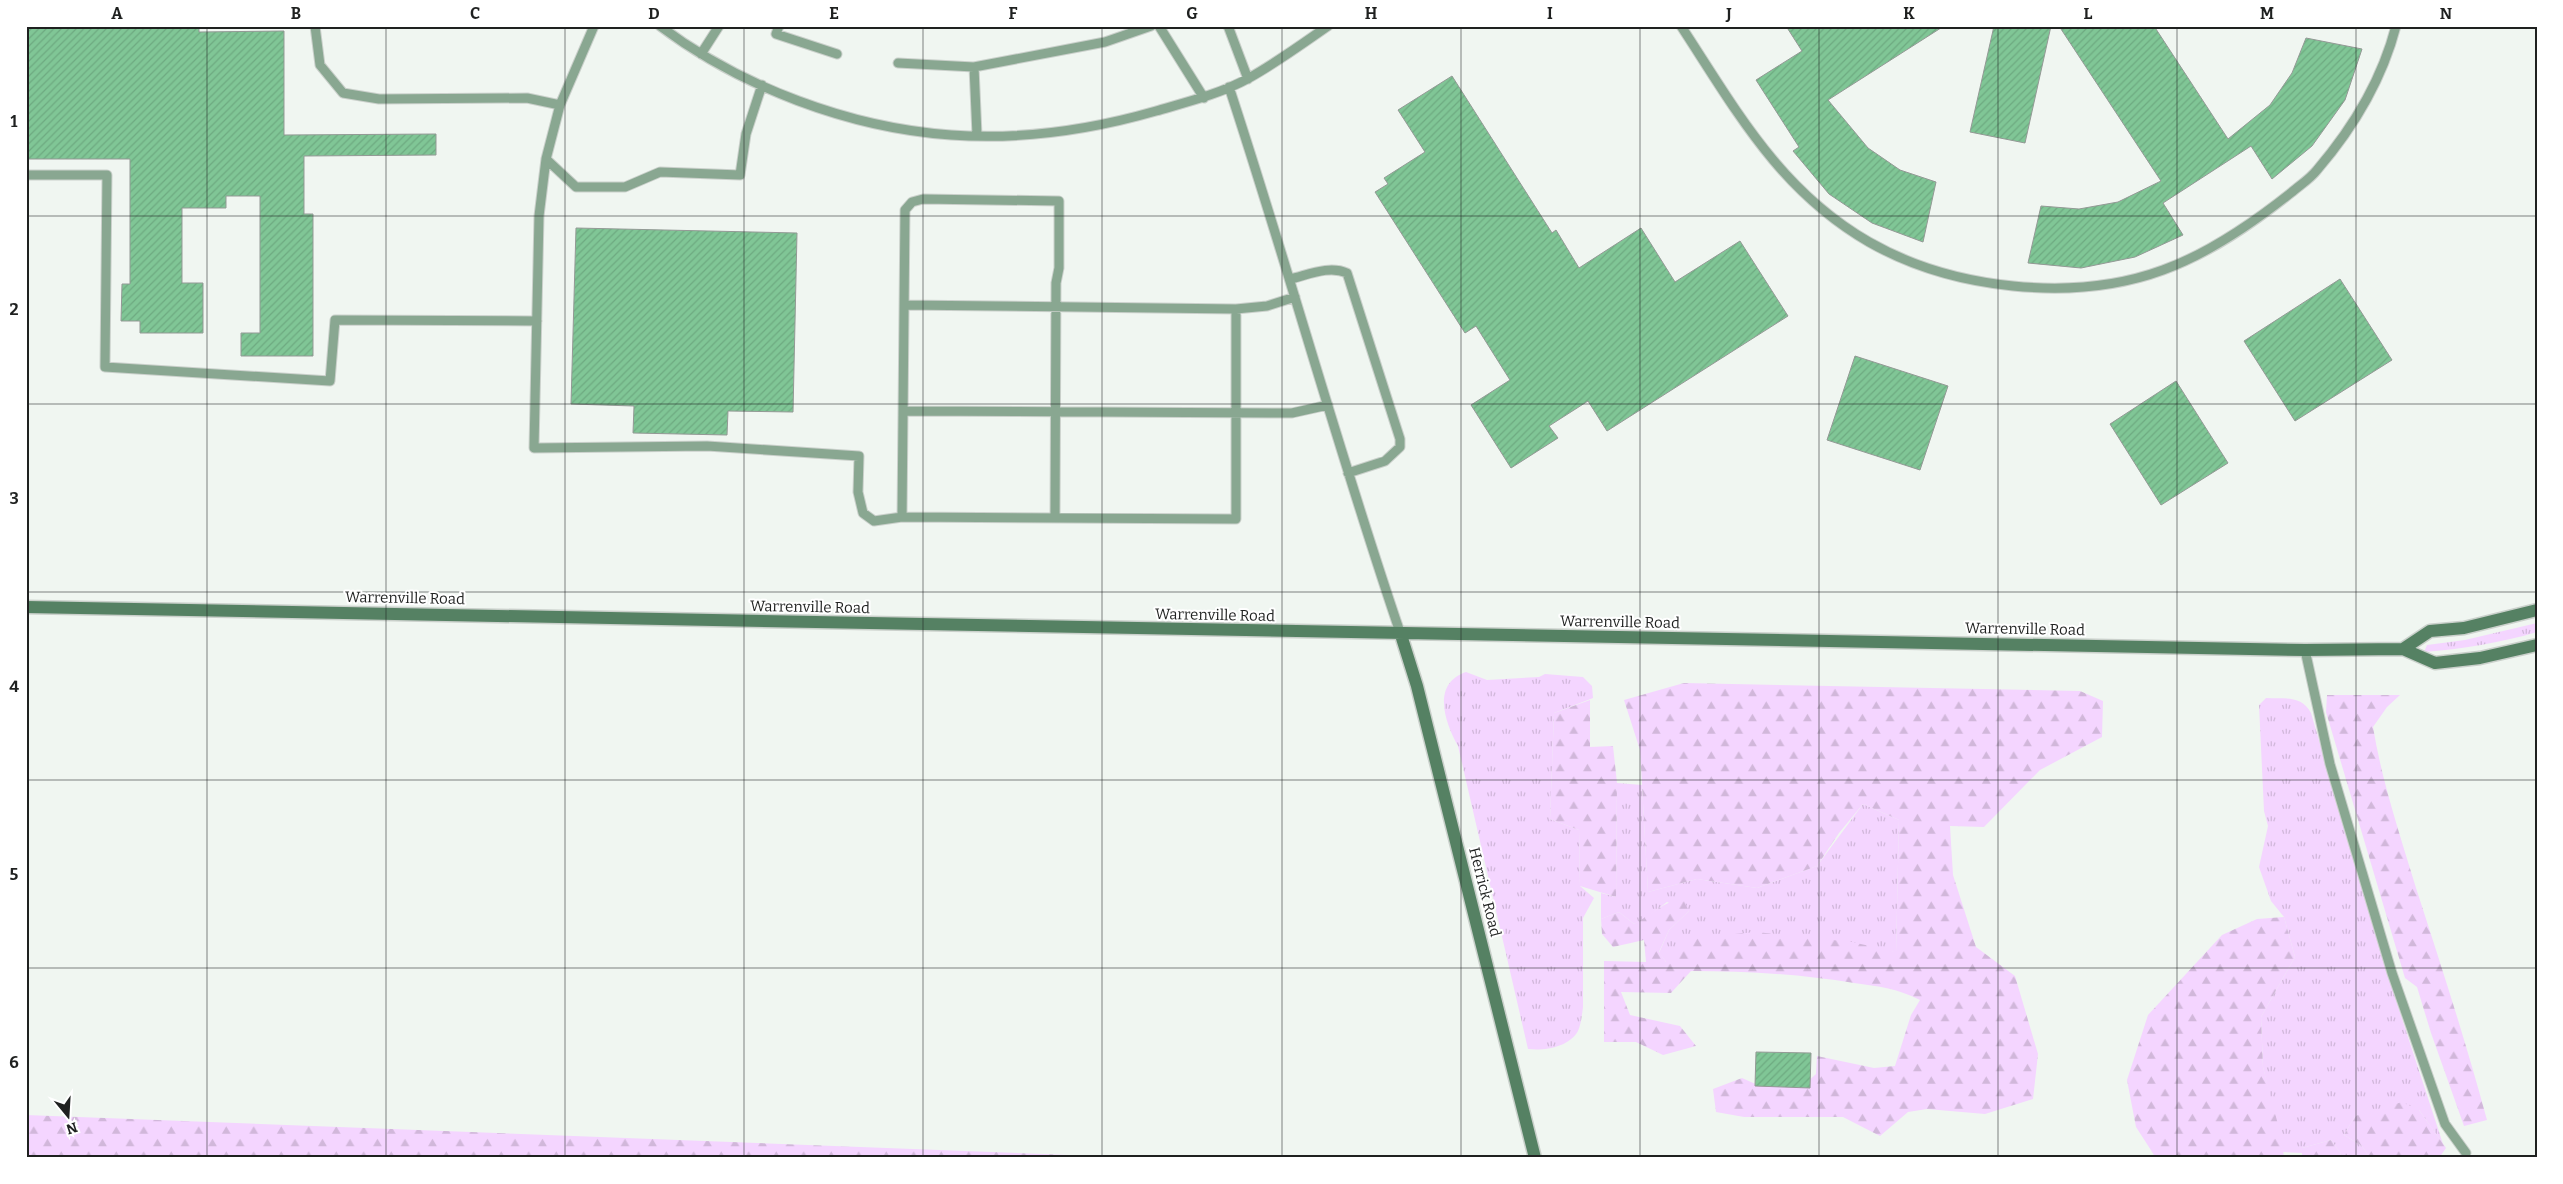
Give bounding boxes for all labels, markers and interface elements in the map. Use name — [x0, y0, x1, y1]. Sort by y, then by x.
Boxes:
text: A — [111, 4, 123, 23]
text: B — [291, 4, 301, 23]
text: C — [470, 4, 480, 23]
text: D — [648, 4, 660, 23]
text: E — [829, 4, 839, 23]
text: F — [1009, 4, 1018, 23]
text: G — [1186, 4, 1198, 23]
text: H — [1365, 4, 1378, 23]
text: I — [1547, 4, 1553, 23]
text: J — [1725, 4, 1732, 23]
text: K — [1903, 4, 1915, 23]
text: L — [2084, 4, 2093, 23]
text: M — [2260, 4, 2274, 23]
text: N — [2440, 4, 2452, 23]
text: 1 — [11, 112, 18, 131]
text: 2 — [9, 300, 19, 319]
text: 3 — [9, 489, 19, 508]
street label: Warrenville Road — [345, 588, 465, 608]
street label: Warrenville Road — [750, 597, 870, 617]
street label: Warrenville Road — [1155, 605, 1275, 625]
street label: Warrenville Road — [1560, 612, 1680, 632]
street label: Warrenville Road — [1965, 619, 2085, 639]
text: 4 — [9, 677, 19, 696]
street label: Herrick Road — [1465, 845, 1505, 939]
text: 5 — [10, 865, 19, 884]
text: 6 — [9, 1053, 19, 1072]
north arrow — [42, 1092, 92, 1142]
text: N — [64, 1118, 80, 1138]

